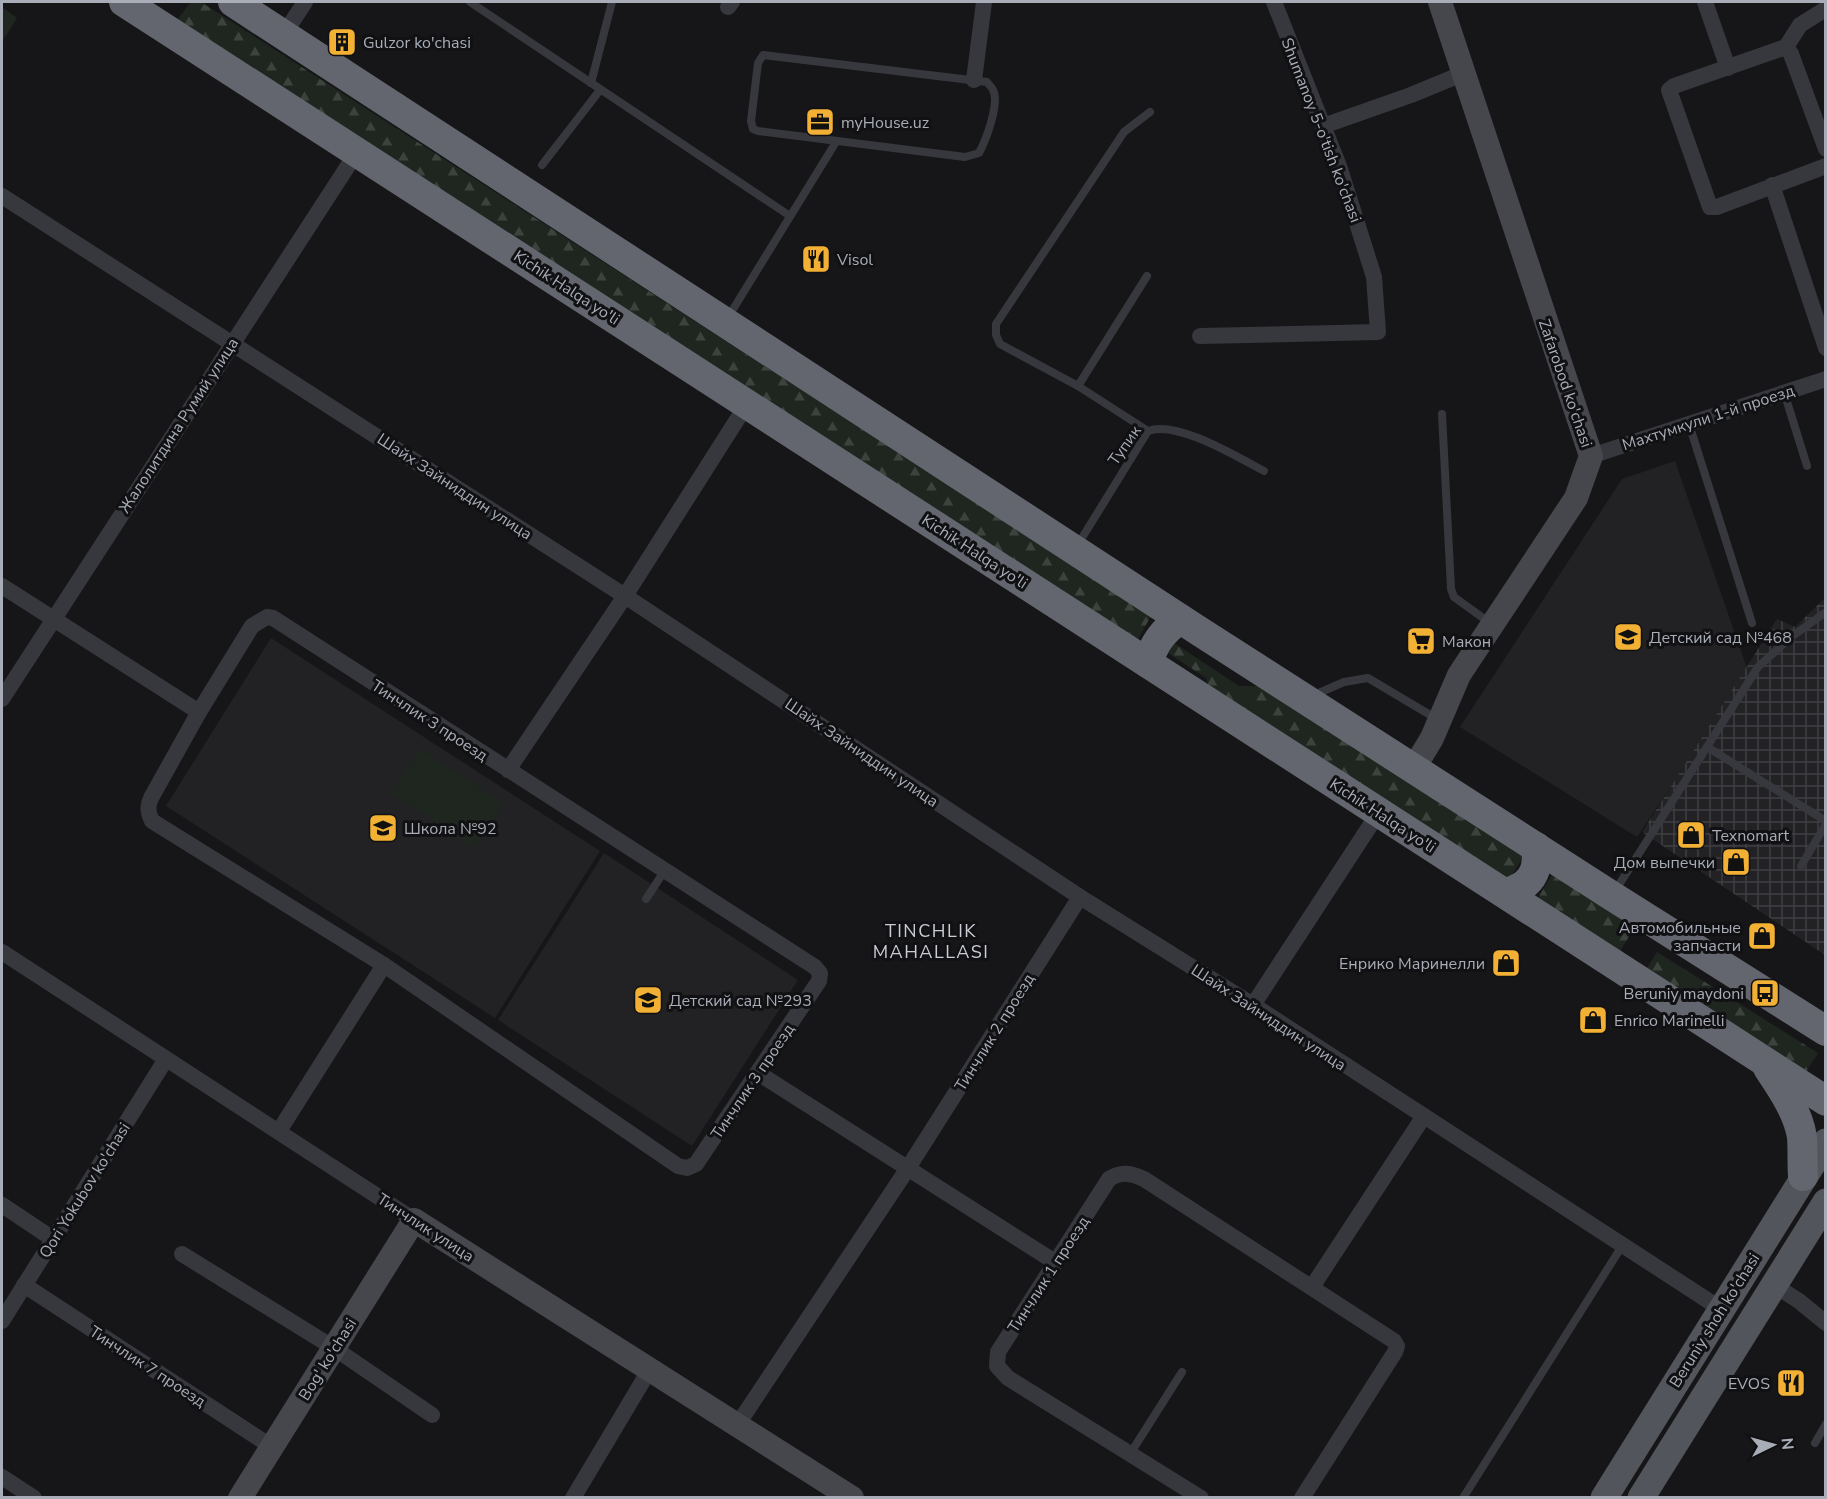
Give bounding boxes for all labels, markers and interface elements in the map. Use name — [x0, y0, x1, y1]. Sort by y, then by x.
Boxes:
building icon: Gulzor ko'chasi — [326, 26, 358, 58]
place label: Gulzor ko'chasi — [363, 32, 471, 54]
street label: Shumanoy 5-o'tish ko'chasi — [1276, 35, 1366, 226]
office icon: myHouse.uz — [804, 106, 836, 138]
place label: myHouse.uz — [841, 112, 929, 134]
restaurant icon: Visol — [800, 243, 832, 275]
street label: Kichik Halqa yo'li — [509, 245, 624, 330]
place label: Visol — [836, 249, 873, 271]
street label: Zafarobod ko'chasi — [1533, 316, 1597, 450]
street label: Жалолитдина Румий улица — [114, 333, 244, 518]
street label: Махтумкули 1-й проезд — [1619, 380, 1798, 456]
street label: Тупик — [1103, 421, 1147, 470]
street label: Шайх Зайниддин улица — [373, 428, 536, 545]
street label: Kichik Halqa yo'li — [917, 509, 1032, 594]
school or university icon: Детский сад №468 — [1612, 621, 1644, 653]
supermarket icon: Макон — [1405, 625, 1437, 657]
place label: Детский сад №468 — [1649, 627, 1792, 649]
place label: Макон — [1442, 631, 1491, 653]
street label: Тинчлик 3 проезд — [367, 675, 492, 767]
street label: Шайх Зайниддин улица — [780, 693, 943, 813]
street label: Kichik Halqa yo'li — [1325, 773, 1440, 858]
school or university icon: Школа №92 — [367, 812, 399, 844]
place label: Школа №92 — [404, 818, 497, 840]
shop icon: Texnomart — [1675, 819, 1707, 851]
place label: Texnomart — [1712, 825, 1790, 847]
shop icon: Дом выпечки — [1720, 846, 1752, 878]
place label: Дом выпечки — [1614, 852, 1715, 874]
place label: Автомобильные запчасти — [1619, 917, 1741, 957]
district label: TINCHLIK MAHALLASI — [873, 919, 989, 964]
shop icon: Автомобильные запчасти — [1746, 920, 1778, 952]
shop icon: Енрико Маринелли — [1490, 947, 1522, 979]
place label: Енрико Маринелли — [1339, 953, 1485, 975]
street label: Шайх Зайниддин улица — [1187, 959, 1350, 1076]
street label: Тинчлик 2 проезд — [950, 969, 1040, 1096]
bus stop icon: Beruniy maydoni — [1749, 977, 1781, 1009]
place label: Beruniy maydoni — [1624, 983, 1744, 1005]
school or university icon: Детский сад №293 — [632, 984, 664, 1016]
place label: Детский сад №293 — [669, 990, 812, 1012]
shop icon: Enrico Marinelli — [1577, 1004, 1609, 1036]
place label: Enrico Marinelli — [1614, 1010, 1725, 1032]
street label: Тинчлик 3 проезд — [706, 1019, 800, 1144]
street label: Qori Yokubov ko'chasi — [34, 1119, 135, 1262]
street label: Тинчлик улица — [373, 1188, 478, 1267]
street label: Тинчлик 1 проезд — [1003, 1212, 1095, 1337]
street label: Beruniy shoh ko'chasi — [1665, 1249, 1765, 1392]
street label: Bog' ko'chasi — [294, 1314, 362, 1405]
street label: Тинчлик 7 проезд — [85, 1321, 210, 1413]
restaurant icon: EVOS — [1775, 1367, 1807, 1399]
place label: EVOS — [1728, 1373, 1770, 1395]
north arrow — [1743, 1415, 1803, 1475]
text: N — [1775, 1437, 1798, 1451]

